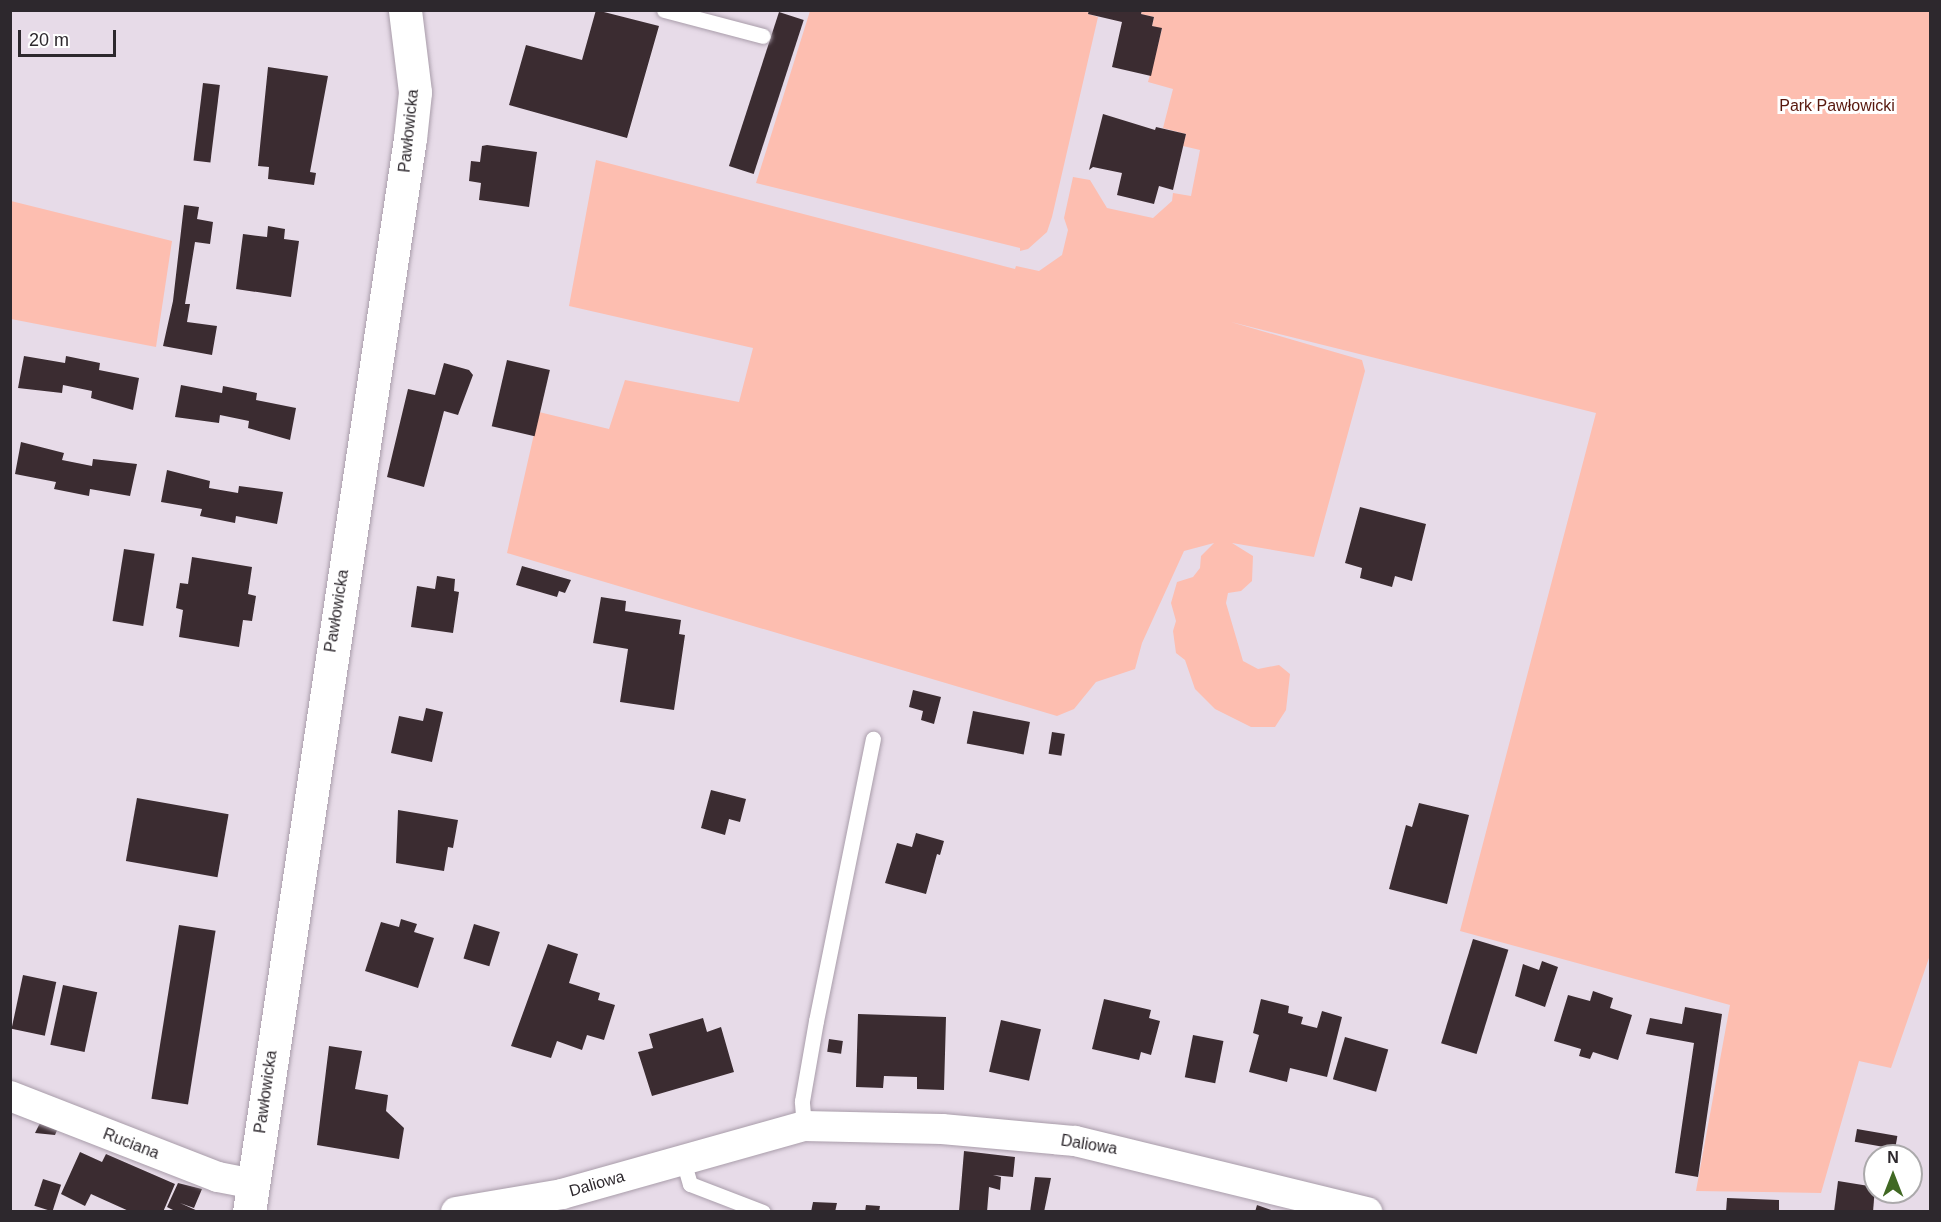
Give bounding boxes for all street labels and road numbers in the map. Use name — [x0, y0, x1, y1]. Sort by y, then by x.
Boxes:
street label: Pawłowicka — [395, 88, 423, 174]
street label: Pawłowicka — [321, 568, 353, 654]
street label: Pawłowicka — [251, 1049, 281, 1135]
street label: Ruciana — [100, 1125, 162, 1163]
street label: Daliowa — [1059, 1131, 1119, 1159]
street label: Daliowa — [567, 1167, 627, 1201]

